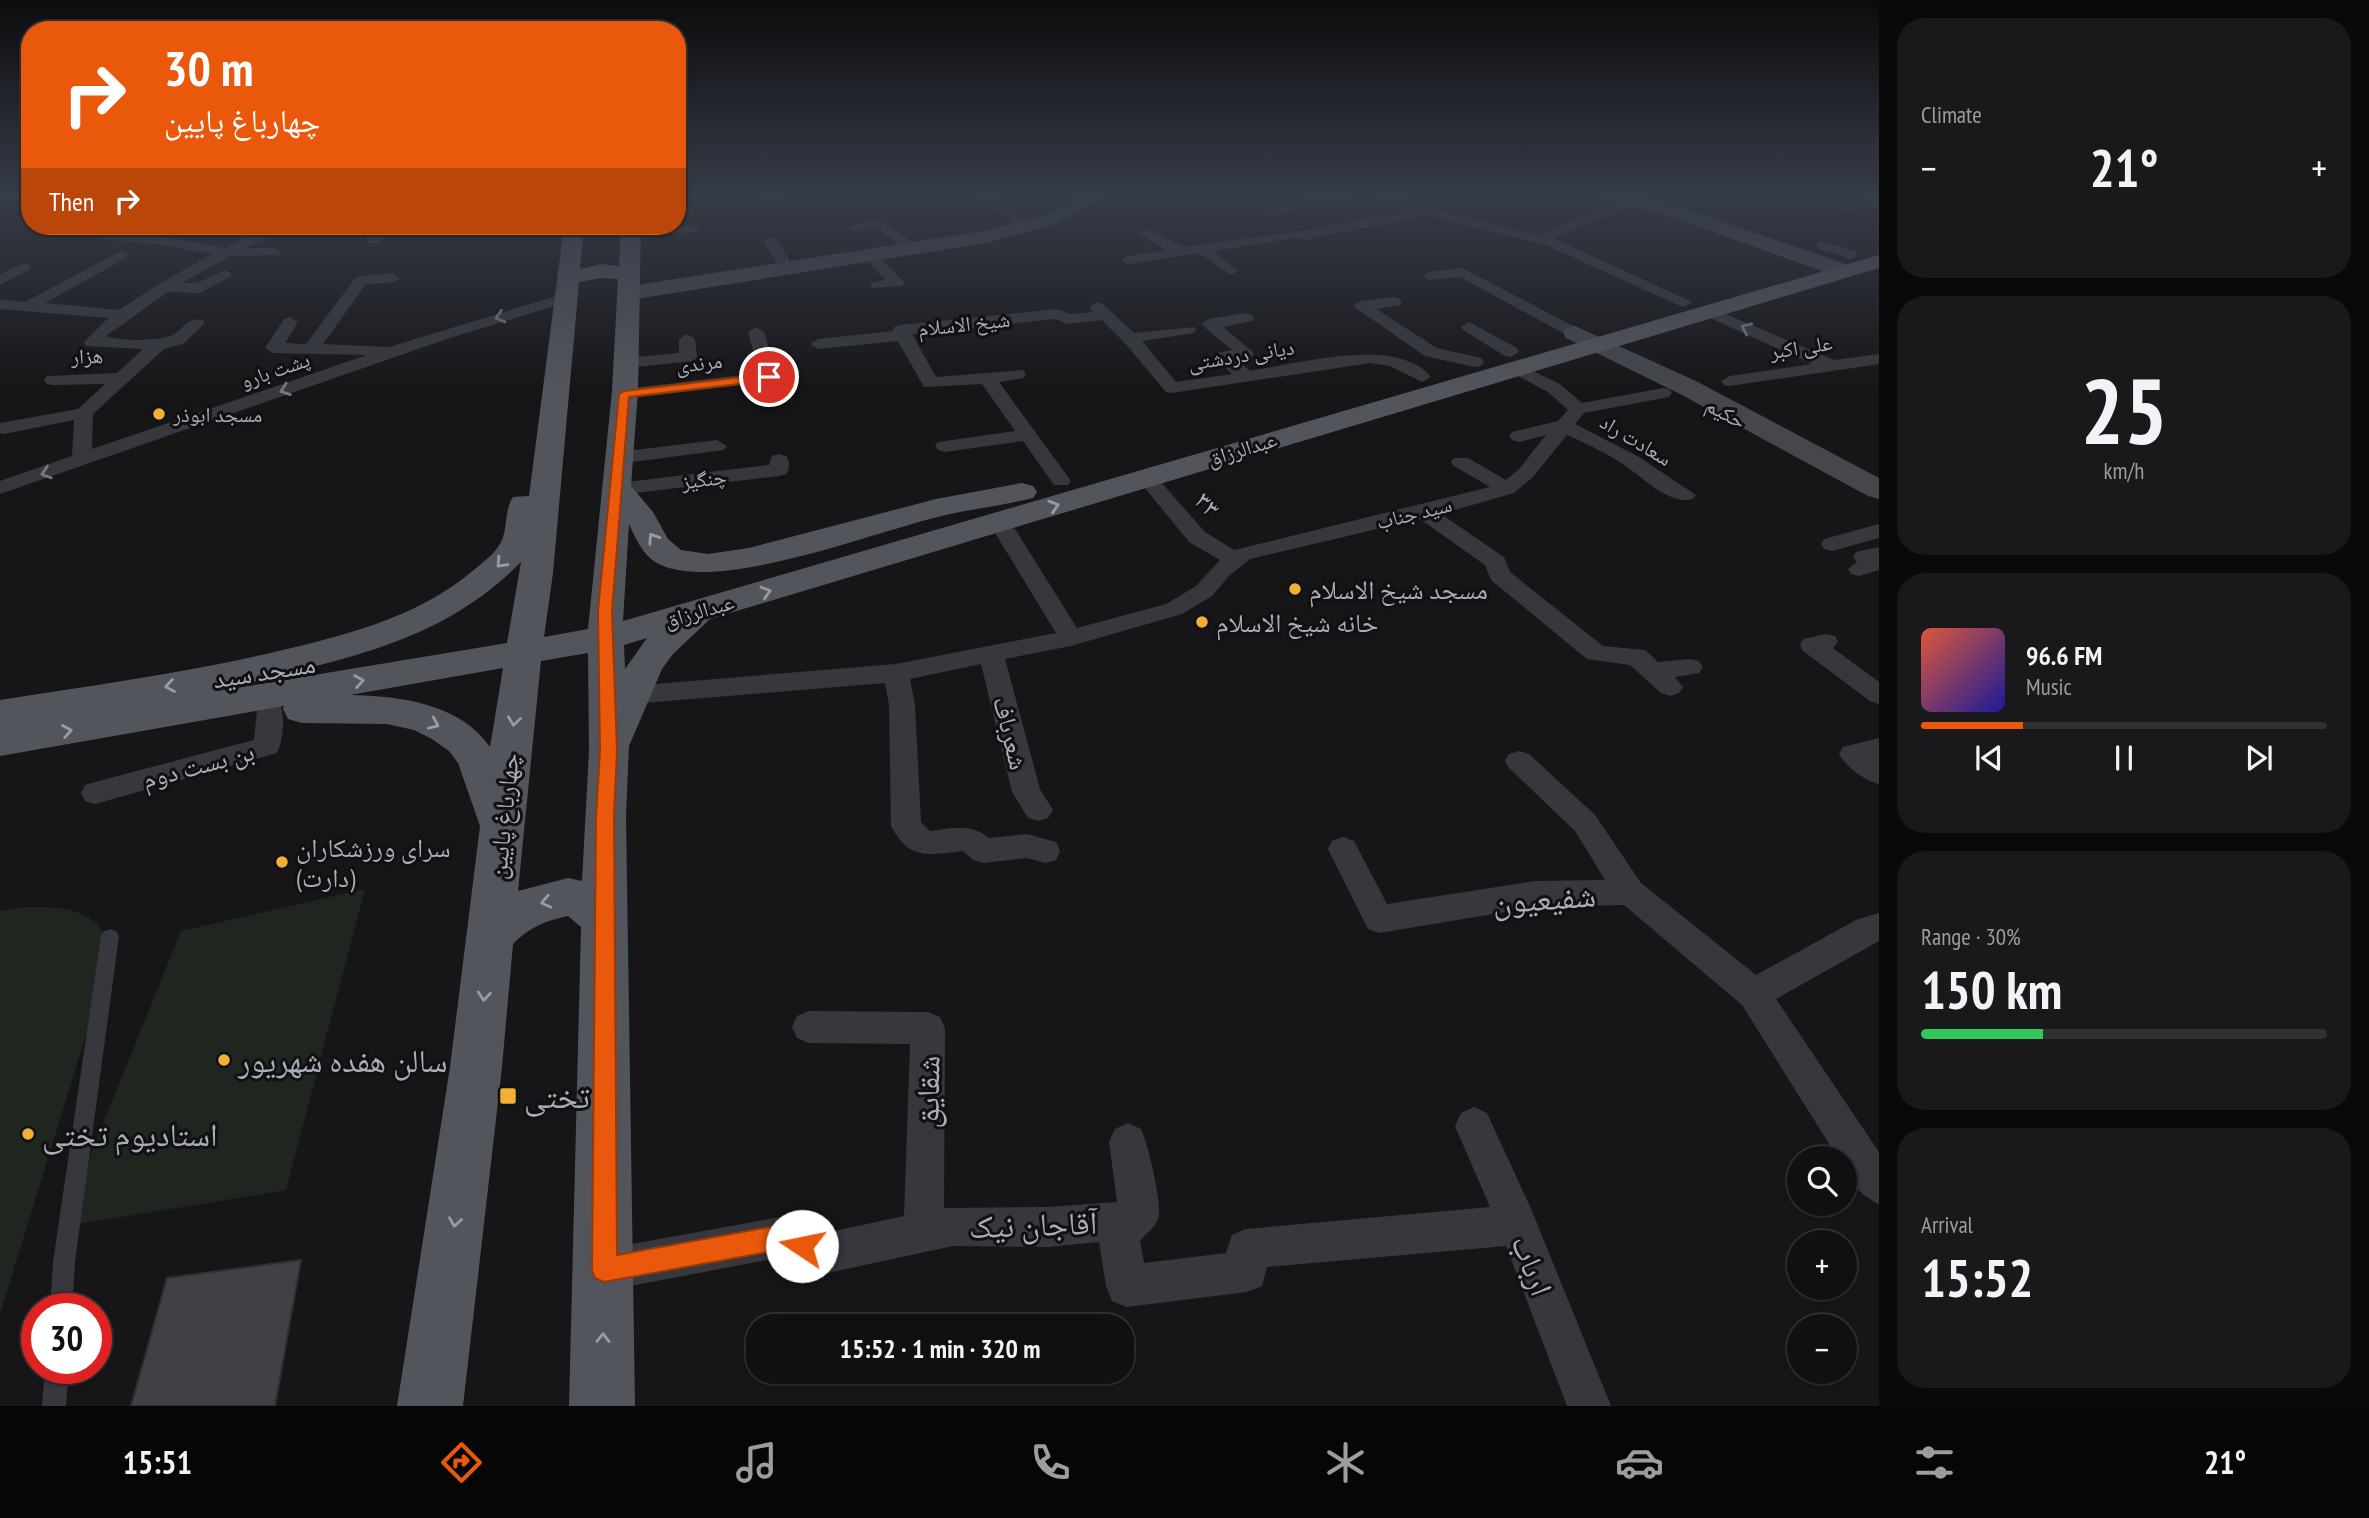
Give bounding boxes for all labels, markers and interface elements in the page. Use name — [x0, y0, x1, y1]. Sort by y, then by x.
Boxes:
text: 30 m — [164, 36, 253, 100]
icon: right — [49, 49, 140, 140]
text: چهارباغ پایین — [164, 99, 320, 141]
text: Climate — [1921, 100, 1982, 129]
text: 21° — [2090, 134, 2158, 201]
text: − — [1921, 143, 1937, 192]
text: + — [2311, 143, 2327, 192]
icon: right — [108, 182, 146, 220]
text: Then — [49, 185, 94, 218]
street label: شیخ الاسلام — [917, 306, 1012, 343]
one-way arrow — [494, 309, 506, 324]
one-way arrow — [1741, 322, 1754, 336]
street label: علی اکبر — [1767, 329, 1835, 365]
street label: دیانی دردشتی — [1186, 333, 1296, 377]
street label: هزار — [69, 342, 104, 370]
street label: پشت بارو — [237, 346, 313, 394]
street label: مرندی — [674, 347, 724, 379]
pin — [739, 347, 799, 407]
text: 25 — [2081, 351, 2168, 469]
icon: arrive — [750, 358, 788, 396]
one-way arrow — [279, 382, 291, 396]
street label: حکیم — [1701, 391, 1751, 436]
place label: مسجد ابوذر — [172, 401, 262, 428]
marker: مسجد ابوذر — [151, 406, 167, 422]
street label: سعادت راد — [1595, 408, 1677, 472]
street label: عبدالرزاق — [1204, 426, 1280, 472]
text: km/h — [2104, 456, 2144, 485]
street label: چنگیز — [679, 463, 728, 495]
one-way arrow — [41, 465, 53, 479]
street label: ۳۳ — [1188, 484, 1228, 524]
street label: سید جناب — [1373, 491, 1455, 535]
one-way arrow — [1048, 500, 1060, 515]
one-way arrow — [649, 533, 662, 546]
one-way arrow — [497, 555, 509, 568]
place label: مسجد شیخ الاسلام — [1309, 573, 1488, 608]
marker: مسجد شیخ الاسلام — [1287, 581, 1303, 597]
one-way arrow — [760, 585, 772, 600]
street label: عبدالرزاق — [661, 588, 737, 634]
place label: خانه شیخ الاسلام — [1216, 606, 1378, 641]
marker: خانه شیخ الاسلام — [1194, 614, 1210, 630]
text: 96.6 FM — [2026, 639, 2102, 672]
street label: مسجد سید — [211, 647, 317, 695]
text: Music — [2026, 672, 2072, 701]
one-way arrow — [353, 674, 364, 689]
one-way arrow — [164, 678, 176, 693]
street label: شعرباف — [986, 693, 1036, 773]
one-way arrow — [427, 715, 439, 729]
one-way arrow — [506, 715, 521, 726]
one-way arrow — [61, 724, 73, 739]
street label: بن بست دوم — [138, 734, 258, 798]
icon: previous — [1970, 739, 2008, 777]
icon: pause — [2105, 739, 2143, 777]
icon: next — [2240, 739, 2278, 777]
street label: چهارباغ پایین — [480, 751, 526, 881]
place label: سرای ورزشکاران (دارت) — [296, 831, 451, 894]
marker: سرای ورزشکاران (دارت) — [274, 854, 290, 870]
street label: شفیعیون — [1491, 873, 1597, 923]
one-way arrow — [540, 894, 552, 908]
text: Range · 30% — [1921, 922, 2021, 951]
text: 150 km — [1921, 956, 2062, 1023]
one-way arrow — [477, 991, 492, 1002]
place label: سالن هفده شهریور — [237, 1039, 448, 1081]
marker: سالن هفده شهریور — [216, 1052, 232, 1068]
street label: شقایق — [905, 1055, 949, 1129]
place label: تختی — [524, 1075, 590, 1117]
marker: تختی — [498, 1086, 518, 1106]
place label: استادیوم تختی — [42, 1113, 218, 1156]
marker: استادیوم تختی — [20, 1126, 36, 1142]
map controls — [1787, 1146, 1857, 1384]
button: search — [1787, 1146, 1857, 1216]
street label: آقاجان نیک — [968, 1201, 1099, 1247]
position arrow — [765, 1209, 839, 1283]
text: Arrival — [1921, 1210, 1973, 1239]
one-way arrow — [448, 1216, 463, 1228]
street label: ارباب — [1502, 1229, 1564, 1301]
button: + — [1787, 1230, 1857, 1300]
text: 15:52 — [1921, 1244, 2033, 1311]
speed limit sign: 30 — [21, 1293, 112, 1384]
button: − — [1787, 1314, 1857, 1384]
one-way arrow — [596, 1332, 611, 1343]
text: 15:52 · 1 min · 320 m — [840, 1332, 1040, 1365]
icon: directions — [437, 1438, 486, 1487]
icon: music — [732, 1438, 781, 1487]
icon: phone — [1026, 1438, 1075, 1487]
icon: climate — [1321, 1438, 1370, 1487]
icon: car — [1615, 1438, 1664, 1487]
icon: filters — [1910, 1438, 1959, 1487]
text: 15:51 — [123, 1441, 192, 1483]
text: 21° — [2204, 1441, 2246, 1483]

